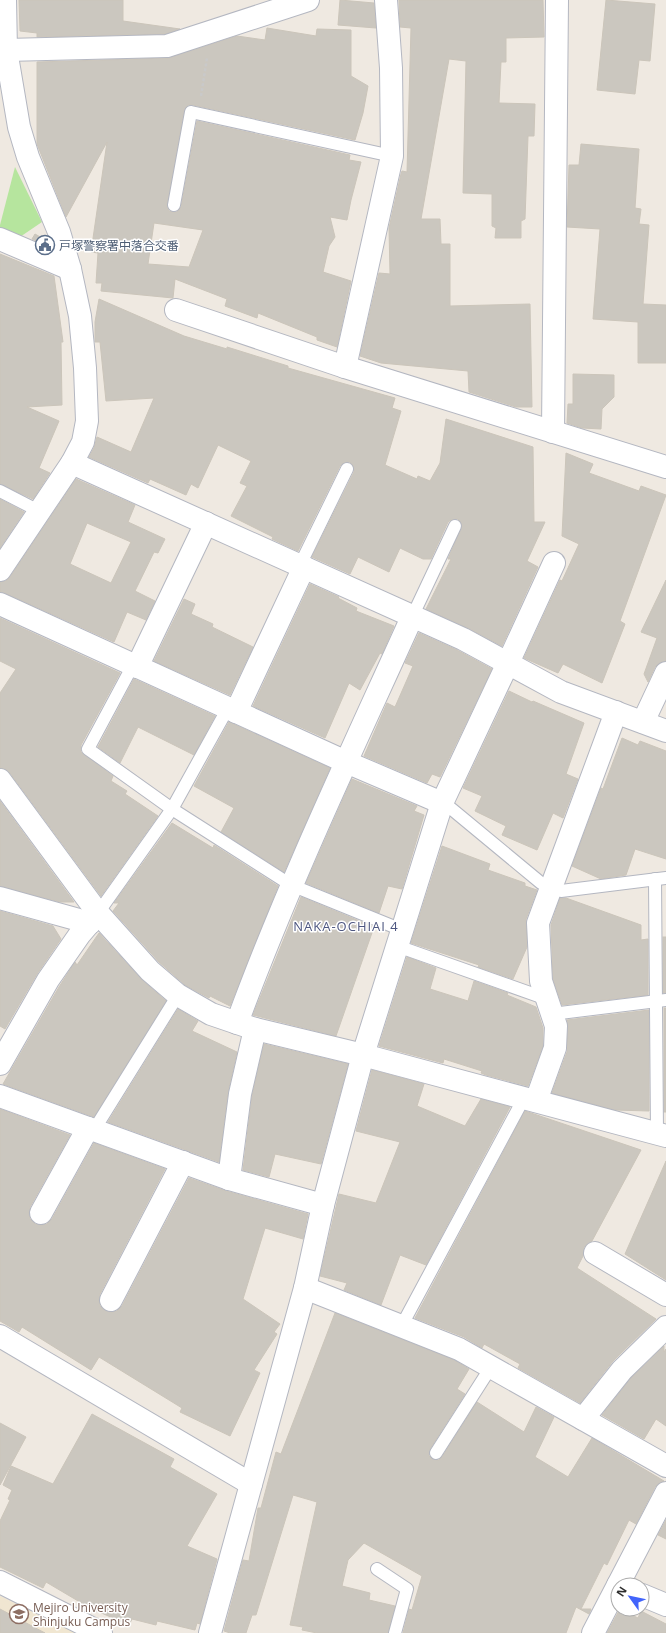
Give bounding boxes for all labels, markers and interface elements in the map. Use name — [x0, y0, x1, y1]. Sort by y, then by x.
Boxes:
public building icon: 戸塚警察署中落合交番 — [34, 234, 56, 256]
place label: 戸塚警察署中落合交番 — [59, 237, 179, 254]
district label: NAKA-OCHIAI 4 — [293, 917, 399, 935]
north arrow — [610, 1577, 650, 1617]
text: N — [612, 1583, 630, 1599]
place label: Mejiro University Shinjuku Campus — [33, 1599, 131, 1630]
school or university icon: Mejiro University Shinjuku Campus — [8, 1603, 30, 1625]

